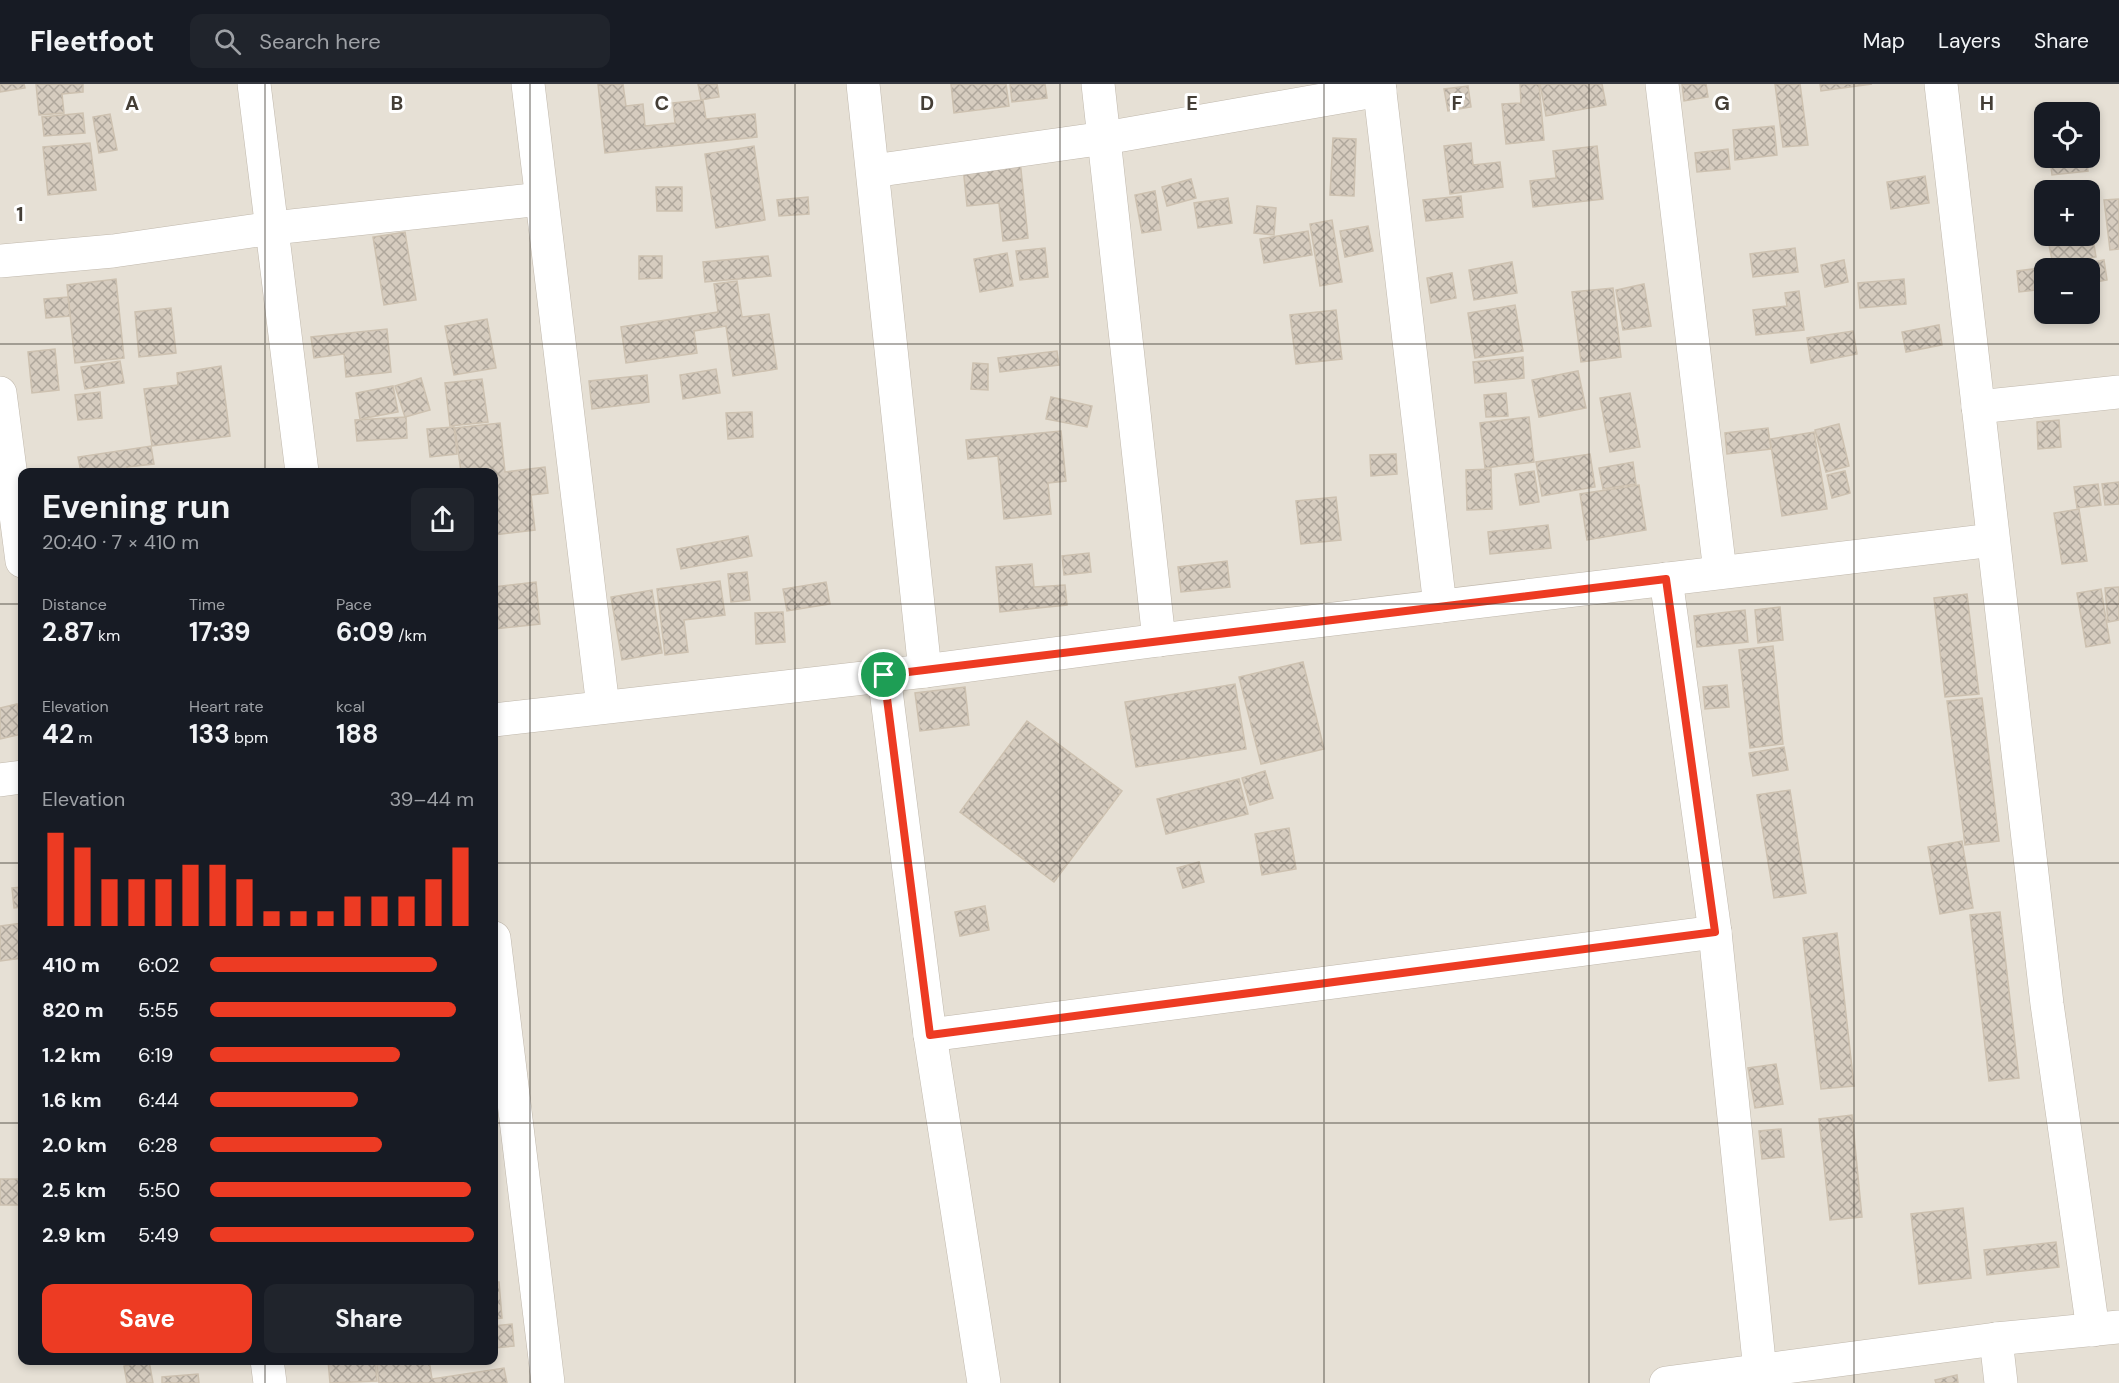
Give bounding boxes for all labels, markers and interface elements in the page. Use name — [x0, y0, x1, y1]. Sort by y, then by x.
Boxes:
search box — [190, 14, 610, 68]
text: Fleetfoot — [30, 23, 154, 60]
icon: search — [211, 25, 244, 58]
text: Search here — [259, 27, 381, 56]
text: Map — [1863, 27, 1905, 55]
text: Layers — [1938, 27, 2001, 55]
text: Share — [2034, 27, 2089, 55]
text: A — [125, 90, 139, 116]
text: B — [391, 90, 403, 116]
text: C — [655, 90, 669, 116]
text: D — [920, 90, 934, 116]
text: E — [1186, 90, 1198, 116]
text: F — [1451, 90, 1463, 116]
text: G — [1714, 90, 1730, 116]
text: H — [1980, 90, 1994, 116]
map controls — [2034, 102, 2100, 324]
button: locate — [2034, 102, 2100, 168]
button: + — [2034, 180, 2100, 246]
text: 1 — [16, 201, 24, 227]
button: − — [2034, 258, 2100, 324]
text: Evening run — [42, 485, 230, 528]
button: share — [411, 488, 474, 551]
text: 20:40 · 7 × 410 m — [42, 529, 199, 555]
text: Distance — [42, 594, 107, 615]
text: Time — [189, 594, 225, 615]
text: Pace — [336, 594, 372, 615]
text: 2.87 — [42, 615, 94, 649]
text: 17:39 — [189, 615, 251, 649]
text: 6:09 — [336, 615, 394, 649]
text: km — [94, 625, 120, 646]
text: /km — [394, 625, 427, 646]
pin — [858, 649, 909, 700]
icon: arrive — [867, 658, 900, 691]
text: Elevation — [42, 696, 109, 717]
text: Heart rate — [189, 696, 264, 717]
text: kcal — [336, 696, 365, 717]
text: 42 — [42, 717, 74, 751]
text: 133 — [189, 717, 230, 751]
text: 188 — [336, 717, 378, 751]
text: m — [74, 727, 92, 748]
text: bpm — [230, 727, 268, 748]
text: Elevation — [42, 786, 125, 812]
text: 39–44 m — [389, 786, 474, 812]
text: 410 m — [42, 952, 100, 978]
text: 6:02 — [138, 952, 180, 978]
text: 820 m — [42, 997, 104, 1023]
text: 5:55 — [138, 997, 179, 1023]
text: 1.2 km — [42, 1042, 101, 1068]
text: 6:19 — [138, 1042, 173, 1068]
text: 1.6 km — [42, 1087, 101, 1113]
text: 6:44 — [138, 1087, 179, 1113]
text: 2.0 km — [42, 1132, 107, 1158]
text: 6:28 — [138, 1132, 178, 1158]
text: 2.5 km — [42, 1177, 106, 1203]
text: 5:50 — [138, 1177, 180, 1203]
text: 2.9 km — [42, 1222, 106, 1248]
text: 5:49 — [138, 1222, 179, 1248]
button: Save — [42, 1284, 252, 1353]
button: Share — [264, 1284, 474, 1353]

